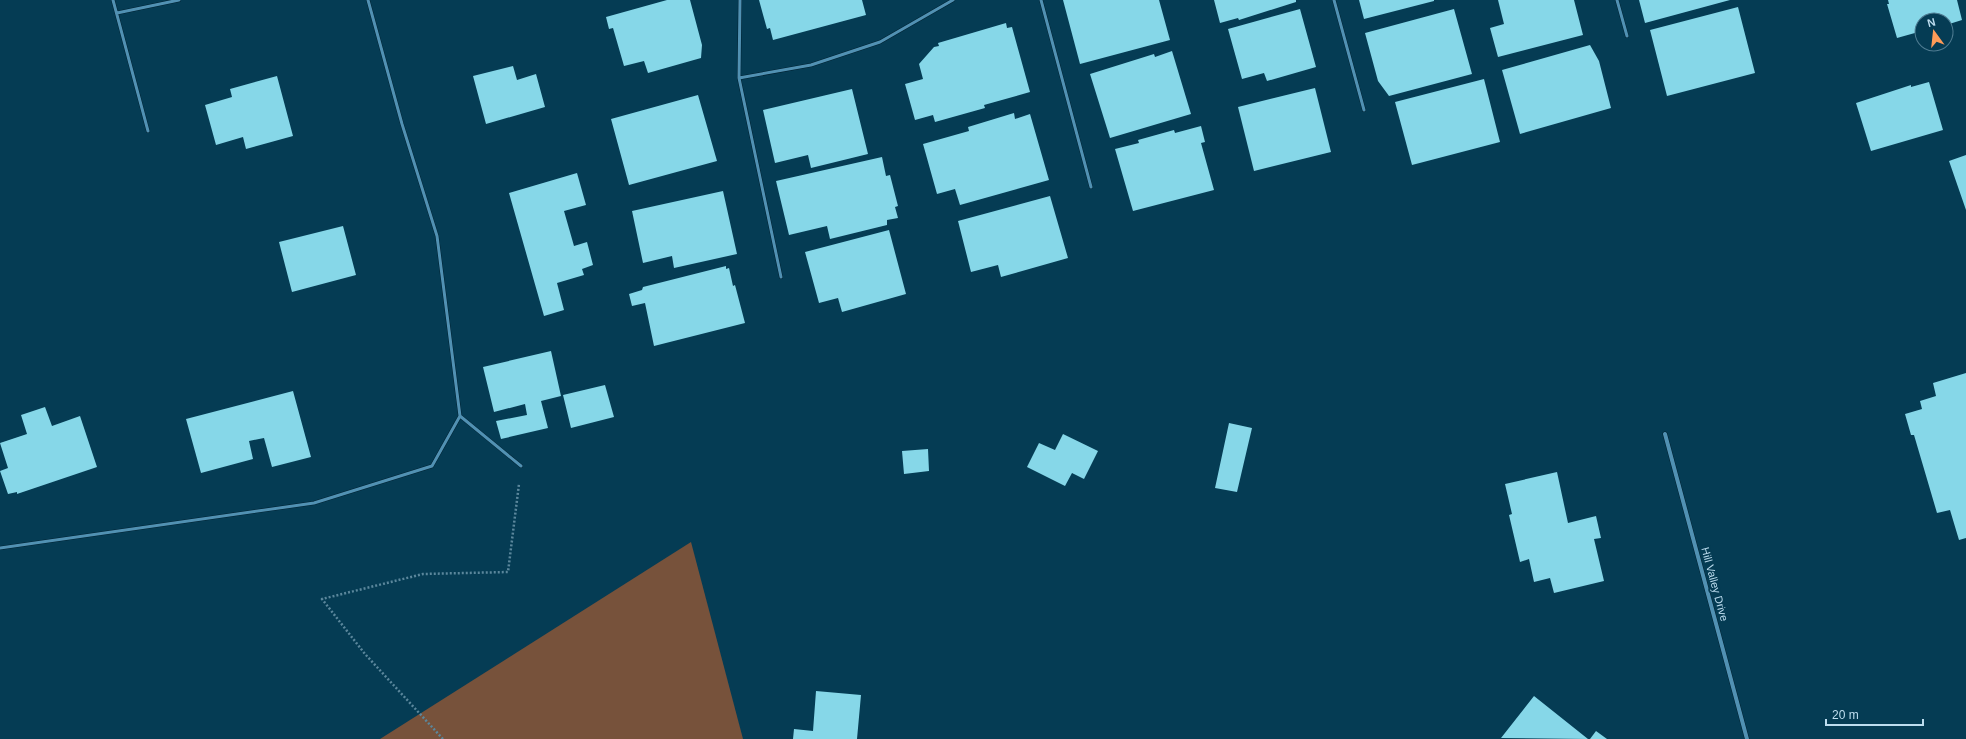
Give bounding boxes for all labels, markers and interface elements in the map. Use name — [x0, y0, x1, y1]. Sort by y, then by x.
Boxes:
north arrow — [1914, 12, 1954, 52]
text: N — [1926, 16, 1937, 29]
street label: Hill Valley Drive — [1699, 546, 1731, 622]
scale bar — [1826, 701, 1923, 727]
text: 20 m — [1832, 708, 1859, 722]

